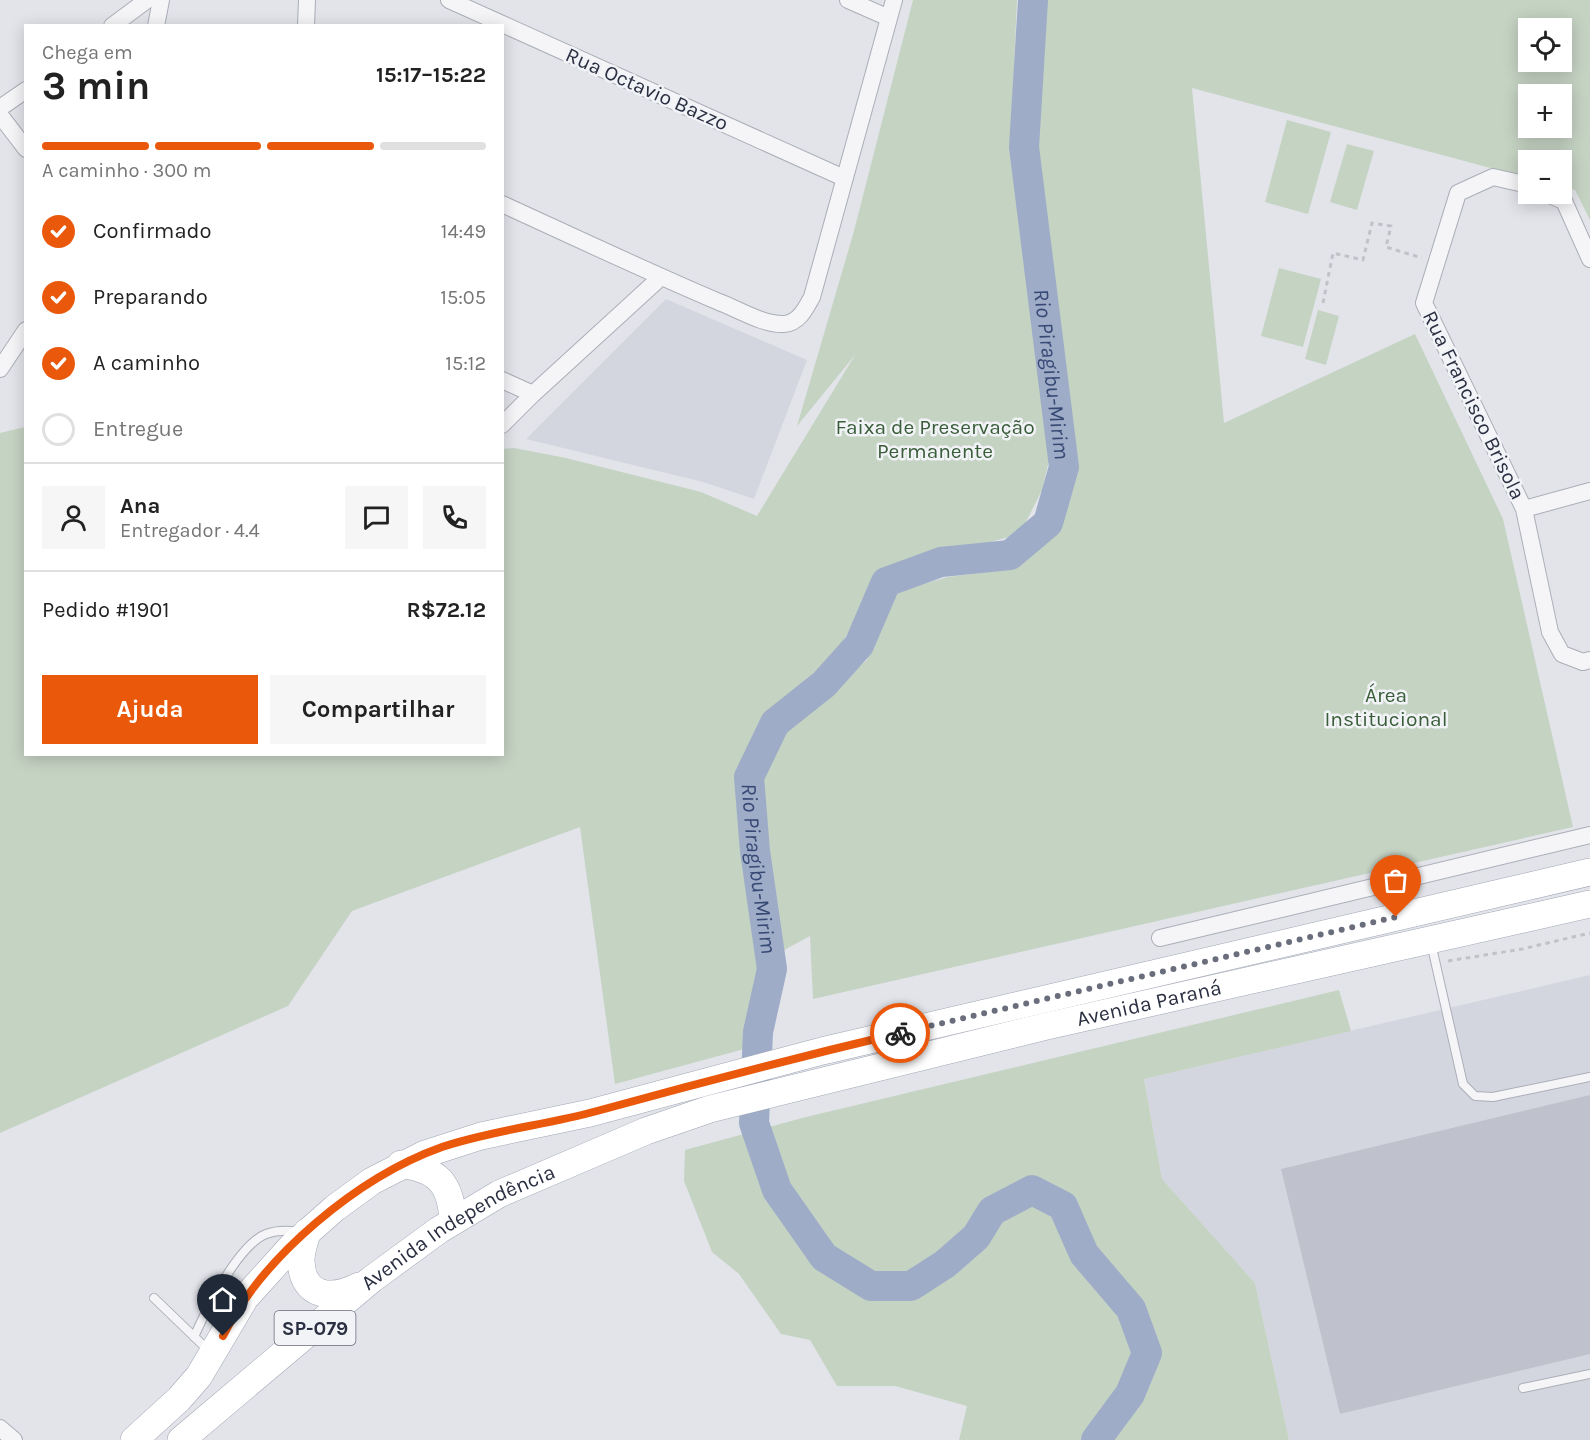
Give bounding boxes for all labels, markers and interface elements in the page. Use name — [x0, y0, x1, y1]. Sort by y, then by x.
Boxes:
map controls — [1518, 18, 1572, 204]
button: locate — [1518, 18, 1572, 72]
text: Chega em — [42, 41, 133, 64]
street label: Rua Octavio Bazzo — [562, 42, 732, 136]
text: 15:17–15:22 — [376, 62, 486, 88]
text: 3 min — [42, 63, 150, 109]
button: + — [1518, 84, 1572, 138]
button: − — [1518, 150, 1572, 204]
text: A caminho · 300 m — [42, 159, 211, 182]
icon: check — [42, 215, 75, 248]
text: Confirmado — [93, 218, 212, 244]
text: 14:49 — [441, 220, 486, 243]
icon: check — [42, 281, 75, 314]
text: Preparando — [93, 284, 208, 310]
text: 15:05 — [440, 286, 486, 309]
water label: Rio Piragibu-Mirim — [1028, 287, 1075, 461]
street label: Rua Francisco Brisola — [1418, 307, 1530, 503]
icon: check — [42, 347, 75, 380]
text: A caminho — [93, 350, 200, 376]
text: 15:12 — [445, 352, 486, 375]
park label: Faixa de Preservação Permanente — [835, 415, 1035, 463]
text: Entregue — [93, 416, 183, 442]
button: person — [42, 486, 105, 549]
button: chat — [345, 486, 408, 549]
button: phone — [423, 486, 486, 549]
text: Ana — [120, 493, 160, 519]
text: Entregador · 4.4 — [120, 519, 260, 542]
text: Pedido #1901 — [42, 597, 169, 623]
text: R$72.12 — [407, 597, 486, 623]
button: Ajuda — [42, 675, 258, 744]
button: Compartilhar — [270, 675, 486, 744]
park label: Área Institucional — [1324, 683, 1448, 731]
water label: Rio Piragibu-Mirim — [736, 782, 782, 955]
pin — [1370, 855, 1421, 917]
icon: bag — [1379, 864, 1412, 897]
street label: Avenida Paraná — [1074, 975, 1224, 1031]
courier — [870, 1003, 930, 1063]
icon: bike — [884, 1017, 917, 1050]
street label: Avenida Independência — [356, 1159, 559, 1295]
pin — [197, 1274, 248, 1336]
icon: home — [206, 1283, 239, 1316]
road number: SP-079 — [274, 1311, 356, 1345]

